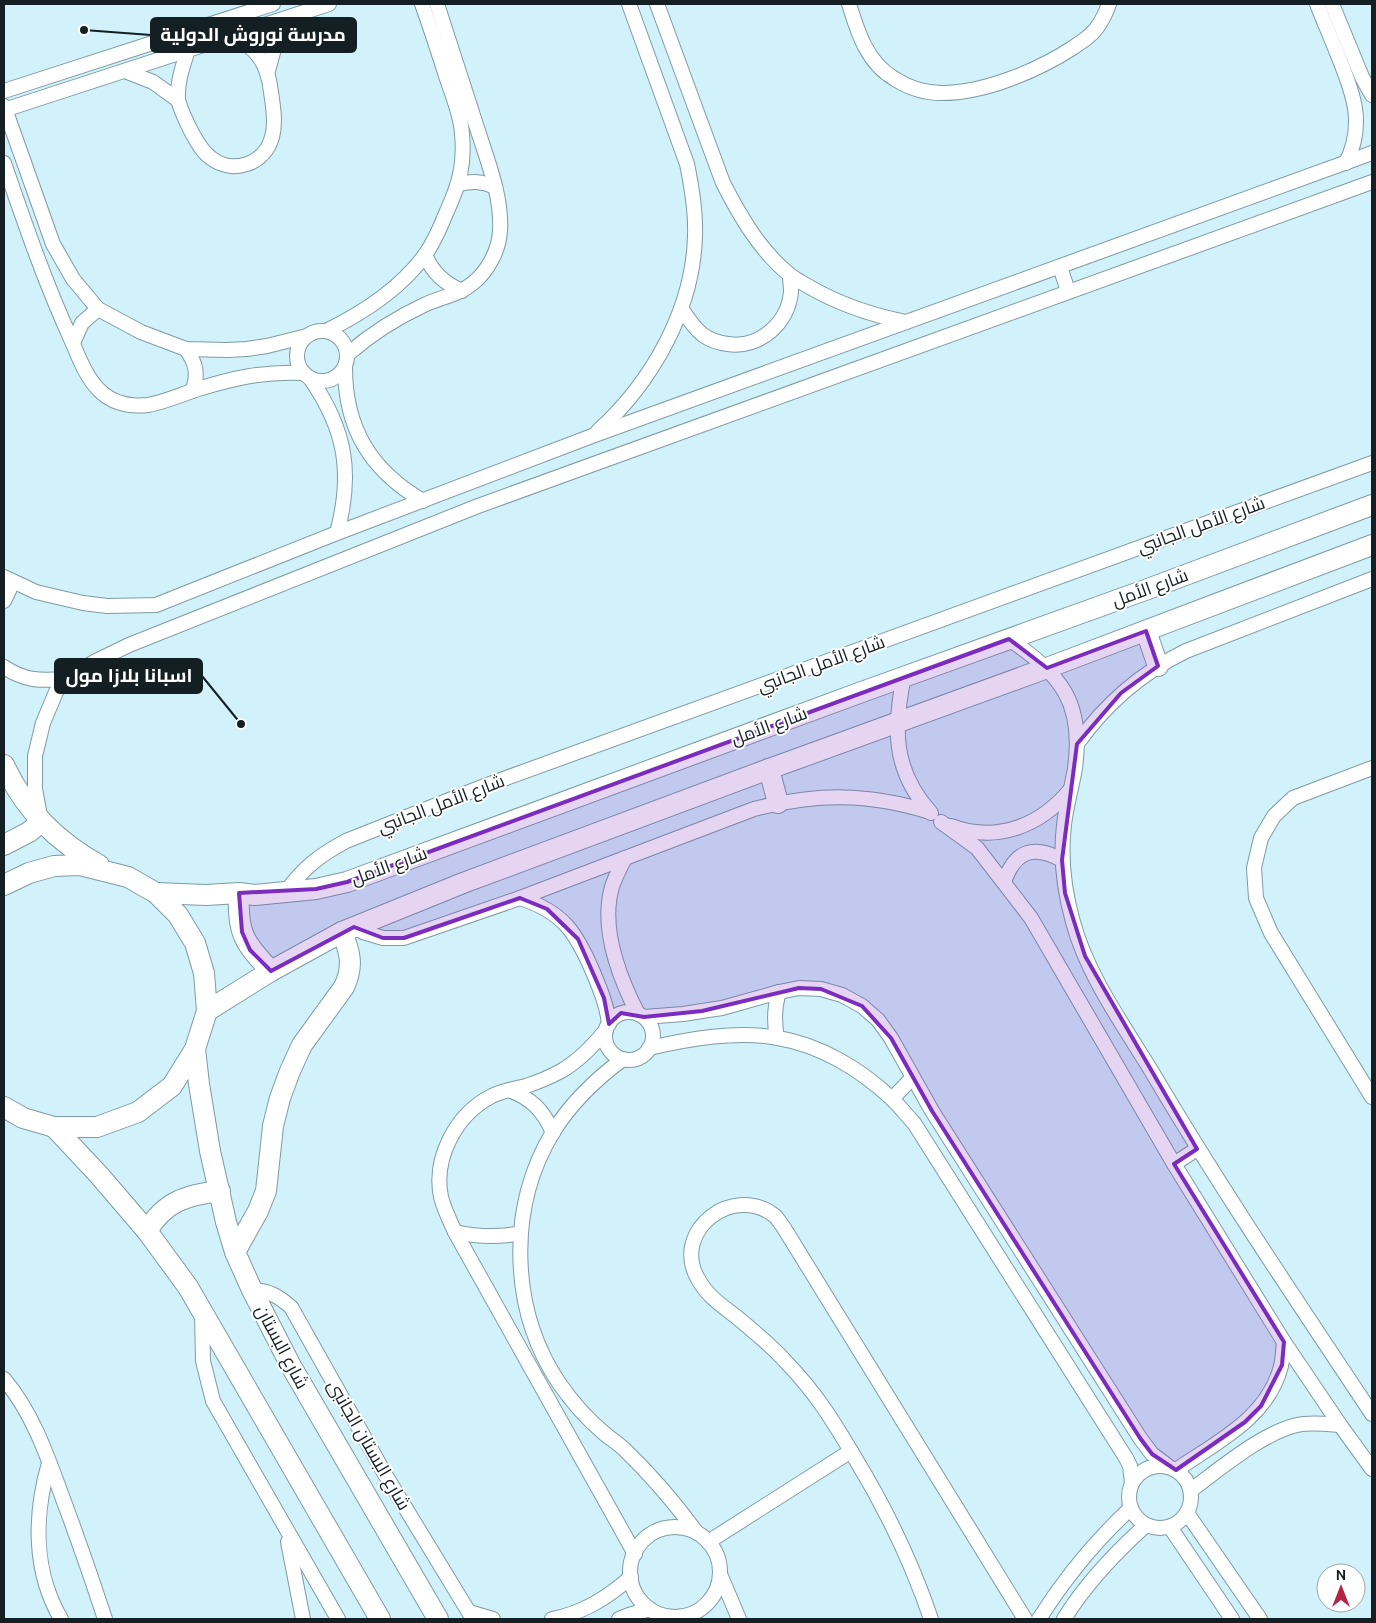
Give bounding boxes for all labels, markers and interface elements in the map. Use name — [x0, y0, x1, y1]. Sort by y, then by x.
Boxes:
callout: مدرسة نوروش الدولية — [151, 18, 356, 52]
text: مدرسة نوروش الدولية — [160, 23, 346, 46]
street label: شارع الأمل الجانبي — [1134, 492, 1269, 561]
street label: شارع الأمل — [1109, 564, 1191, 613]
street label: شارع الأمل الجانبي — [754, 631, 889, 700]
callout: اسبانا بلازا مول — [55, 659, 202, 693]
text: اسبانا بلازا مول — [66, 664, 192, 688]
street label: شارع الأمل — [728, 702, 810, 751]
street label: شارع الأمل الجانبي — [374, 770, 509, 841]
street label: شارع الأمل — [348, 842, 430, 891]
street label: شارع البستان — [250, 1301, 313, 1393]
street label: شارع البستان الجانبى — [322, 1376, 415, 1515]
north arrow — [1316, 1563, 1366, 1613]
text: N — [1336, 1567, 1346, 1583]

